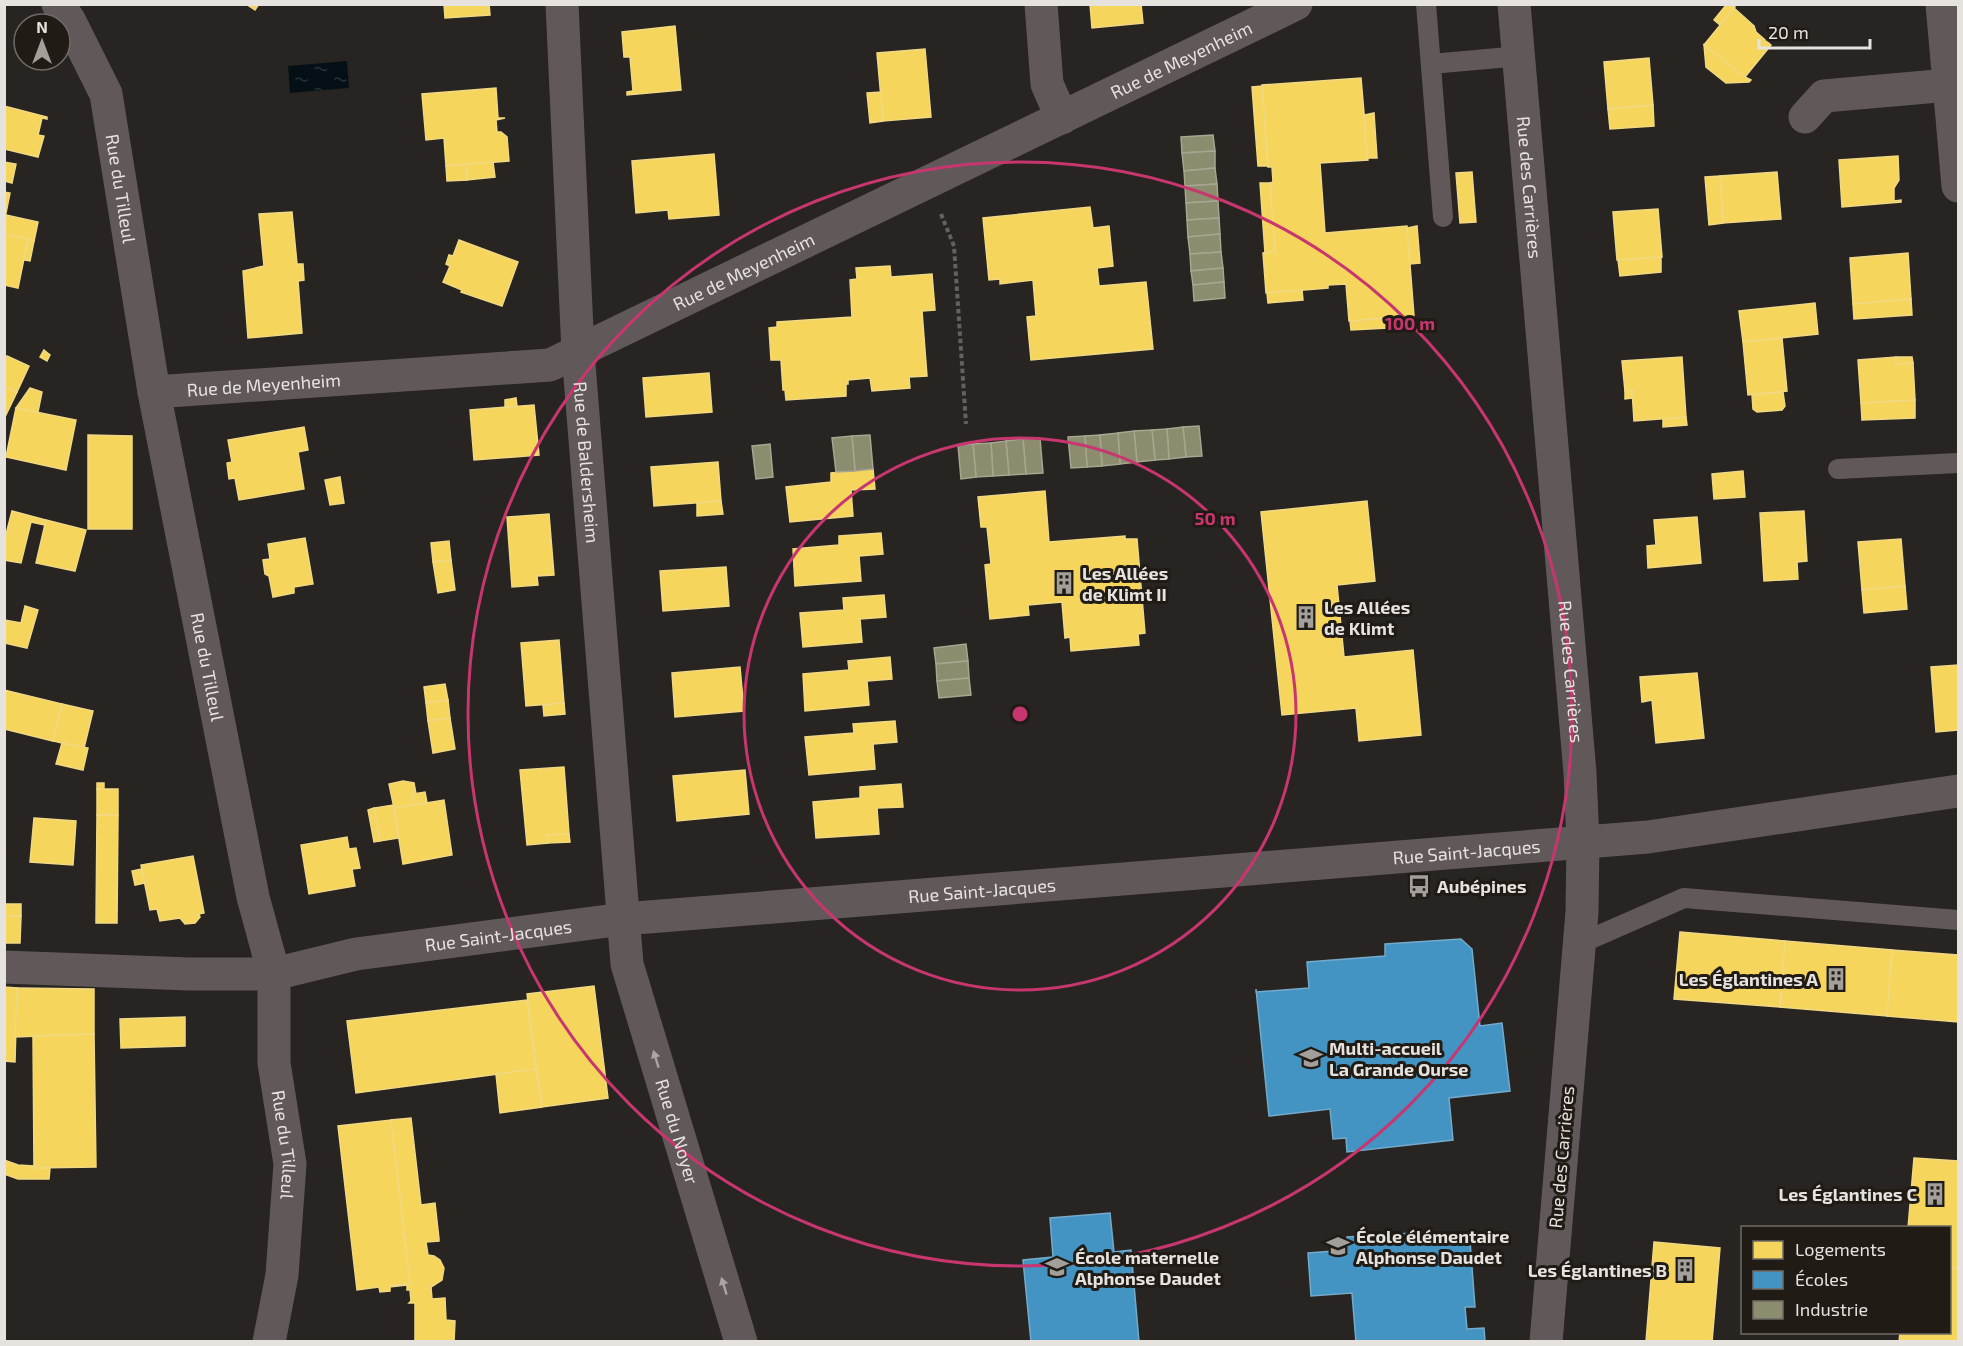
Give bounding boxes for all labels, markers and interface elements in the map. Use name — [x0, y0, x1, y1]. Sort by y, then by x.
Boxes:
north arrow — [12, 12, 72, 72]
scale bar — [1759, 12, 1870, 50]
street label: Rue de Meyenheim — [1107, 16, 1255, 103]
text: N — [36, 17, 48, 36]
text: 20 m — [1768, 21, 1809, 43]
street label: Rue des Carrières — [1513, 115, 1547, 259]
street label: Rue du Tilleul — [102, 132, 141, 245]
street label: Rue de Meyenheim — [669, 228, 818, 315]
text: 100 m — [1385, 312, 1435, 334]
street label: Rue de Meyenheim — [186, 368, 342, 401]
street label: Rue de Baldersheim — [569, 381, 604, 544]
text: 50 m — [1194, 507, 1236, 529]
place label: Les Allées de Klimt II — [1082, 562, 1168, 605]
building icon: Les Allées de Klimt II — [1051, 570, 1077, 596]
place label: Les Allées de Klimt — [1324, 596, 1410, 639]
street label: Rue des Carrières — [1554, 599, 1588, 744]
building icon: Les Allées de Klimt — [1293, 604, 1319, 630]
street label: Rue du Tilleul — [186, 611, 229, 724]
centre of rings — [1010, 704, 1030, 724]
street label: Rue Saint-Jacques — [1392, 835, 1541, 868]
street label: Rue Saint-Jacques — [907, 873, 1057, 907]
bus stop icon: Aubépines — [1406, 873, 1432, 899]
place label: Aubépines — [1437, 875, 1527, 897]
street label: Rue Saint-Jacques — [423, 915, 573, 956]
building icon: Les Églantines A — [1823, 966, 1849, 992]
place label: Les Églantines A — [1679, 968, 1818, 990]
place label: Multi-accueil La Grande Ourse — [1329, 1037, 1468, 1080]
school or university icon: Multi-accueil La Grande Ourse — [1298, 1045, 1324, 1071]
one-way arrow — [650, 1050, 660, 1068]
street label: Rue du Noyer — [651, 1076, 704, 1187]
street label: Rue des Carrières — [1544, 1085, 1578, 1229]
street label: Rue du Tilleul — [267, 1088, 301, 1201]
building icon: Les Églantines C — [1922, 1181, 1948, 1207]
place label: Les Églantines C — [1779, 1183, 1917, 1205]
place label: École élémentaire Alphonse Daudet — [1356, 1225, 1509, 1268]
legend — [1741, 1226, 1951, 1334]
school or university icon: École élémentaire Alphonse Daudet — [1325, 1233, 1351, 1259]
text: Logements — [1795, 1238, 1886, 1260]
place label: École maternelle Alphonse Daudet — [1075, 1246, 1221, 1289]
school or university icon: École maternelle Alphonse Daudet — [1044, 1254, 1070, 1280]
building icon: Les Églantines B — [1672, 1257, 1698, 1283]
place label: Les Églantines B — [1528, 1259, 1667, 1281]
text: Écoles — [1795, 1268, 1848, 1290]
one-way arrow — [719, 1276, 728, 1294]
text: Industrie — [1795, 1298, 1868, 1320]

